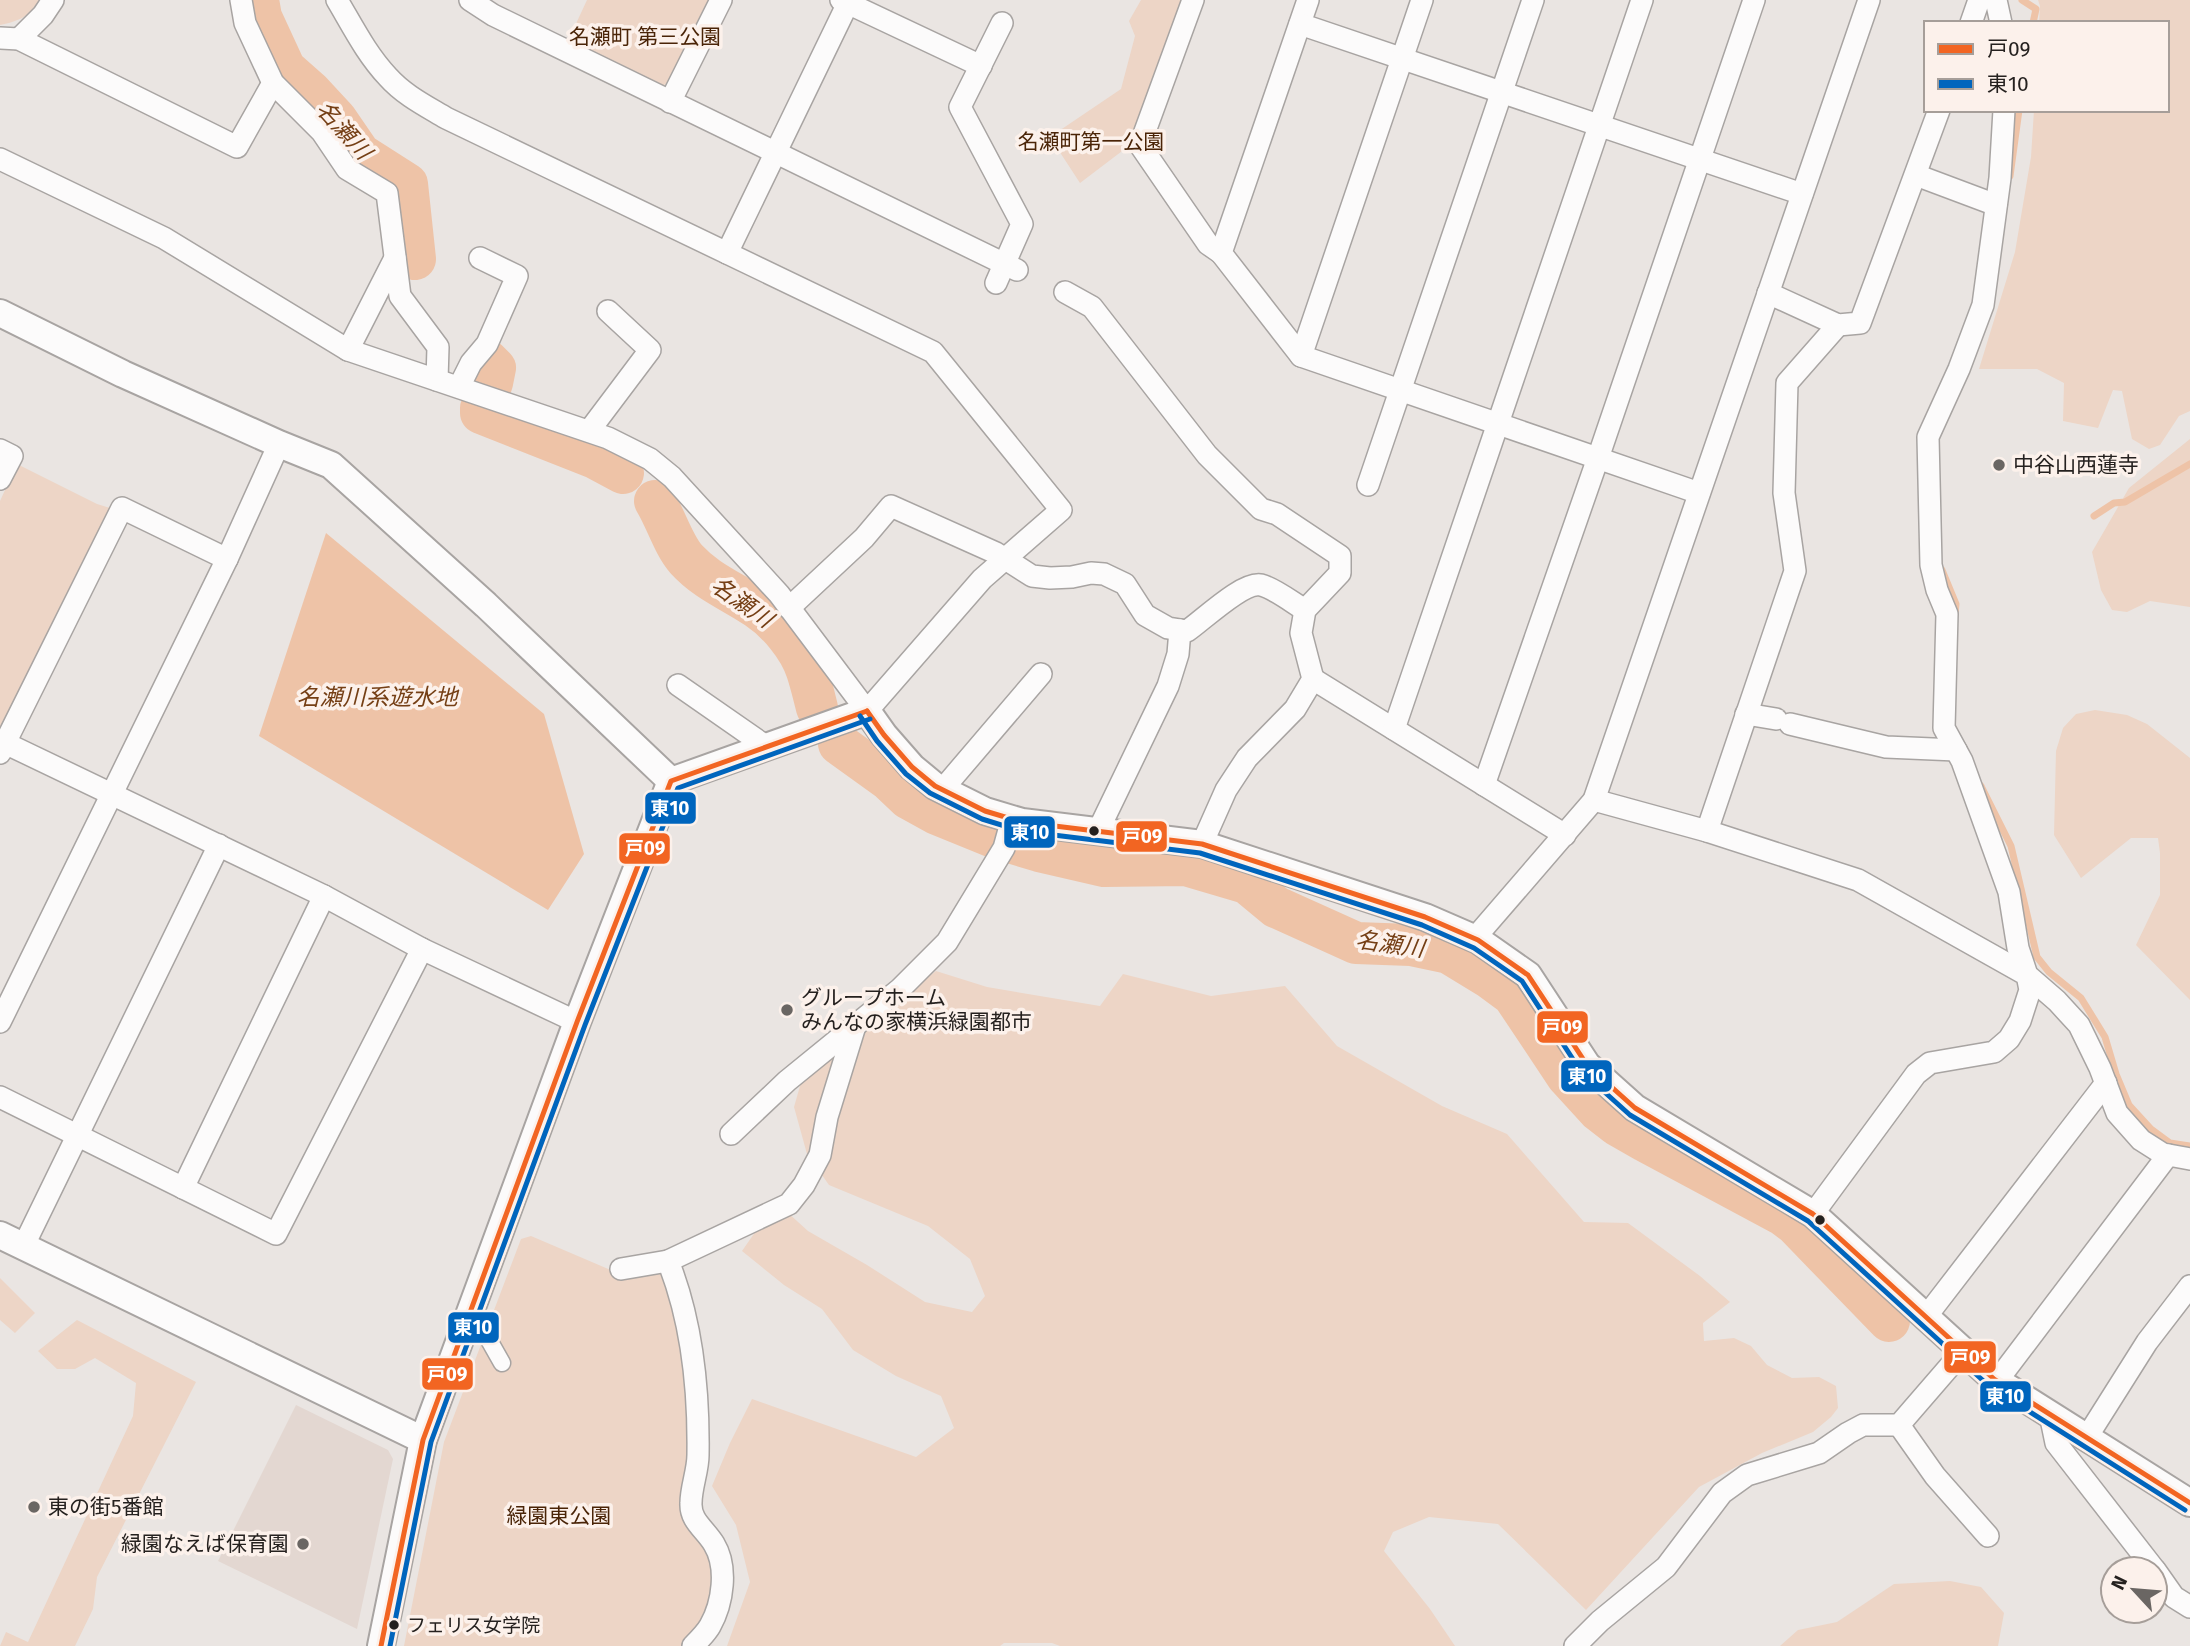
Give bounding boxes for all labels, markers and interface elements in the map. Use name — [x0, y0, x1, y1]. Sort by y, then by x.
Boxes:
legend — [1924, 21, 2169, 112]
park label: 名瀬町 第三公園 — [569, 24, 721, 50]
text: 戸09 — [1987, 36, 2031, 62]
text: 東10 — [1987, 71, 2029, 97]
water label: 名瀬川 — [311, 95, 379, 167]
park label: 名瀬町第一公園 — [1018, 129, 1165, 155]
place label: 中谷山西蓮寺 — [2013, 452, 2139, 478]
marker: 中谷山西蓮寺 — [1991, 457, 2007, 473]
water label: 名瀬川 — [706, 571, 781, 635]
water label: 名瀬川系遊水地 — [297, 683, 460, 711]
line badge: 東10 — [644, 791, 697, 825]
text: 東10 — [651, 797, 689, 820]
line badge: 東10 — [1003, 815, 1056, 849]
line badge: 戸09 — [1115, 820, 1168, 853]
text: 東10 — [1011, 821, 1049, 844]
unlabelled marker — [1087, 824, 1101, 838]
text: 戸09 — [1122, 825, 1163, 848]
line badge: 戸09 — [618, 832, 671, 865]
text: 戸09 — [625, 837, 666, 860]
water label: 名瀬川 — [1354, 925, 1429, 963]
place label: グループホーム みんなの家横浜緑園都市 — [801, 985, 1032, 1035]
marker: グループホーム みんなの家横浜緑園都市 — [779, 1002, 795, 1018]
line badge: 戸09 — [1536, 1010, 1589, 1044]
text: 戸09 — [1542, 1016, 1583, 1039]
line badge: 東10 — [1560, 1059, 1613, 1093]
text: 東10 — [1568, 1065, 1606, 1088]
unlabelled marker — [1813, 1213, 1827, 1227]
line badge: 東10 — [447, 1311, 500, 1344]
text: 東10 — [454, 1316, 492, 1339]
line badge: 戸09 — [1943, 1340, 1997, 1374]
text: 戸09 — [1950, 1346, 1991, 1369]
line badge: 戸09 — [421, 1357, 474, 1391]
text: 戸09 — [427, 1363, 468, 1386]
line badge: 東10 — [1979, 1380, 2032, 1413]
text: 東10 — [1986, 1385, 2024, 1408]
place label: 東の街5番館 — [48, 1494, 164, 1520]
marker: 東の街5番館 — [26, 1499, 42, 1515]
park label: 緑園東公園 — [507, 1503, 612, 1529]
place label: 緑園なえば保育園 — [121, 1531, 289, 1557]
marker: 緑園なえば保育園 — [295, 1536, 311, 1552]
north arrow — [2099, 1555, 2169, 1625]
text: N — [2106, 1572, 2132, 1593]
place label: フェリス女学院 — [407, 1614, 540, 1637]
marker: フェリス女学院 — [387, 1618, 401, 1632]

